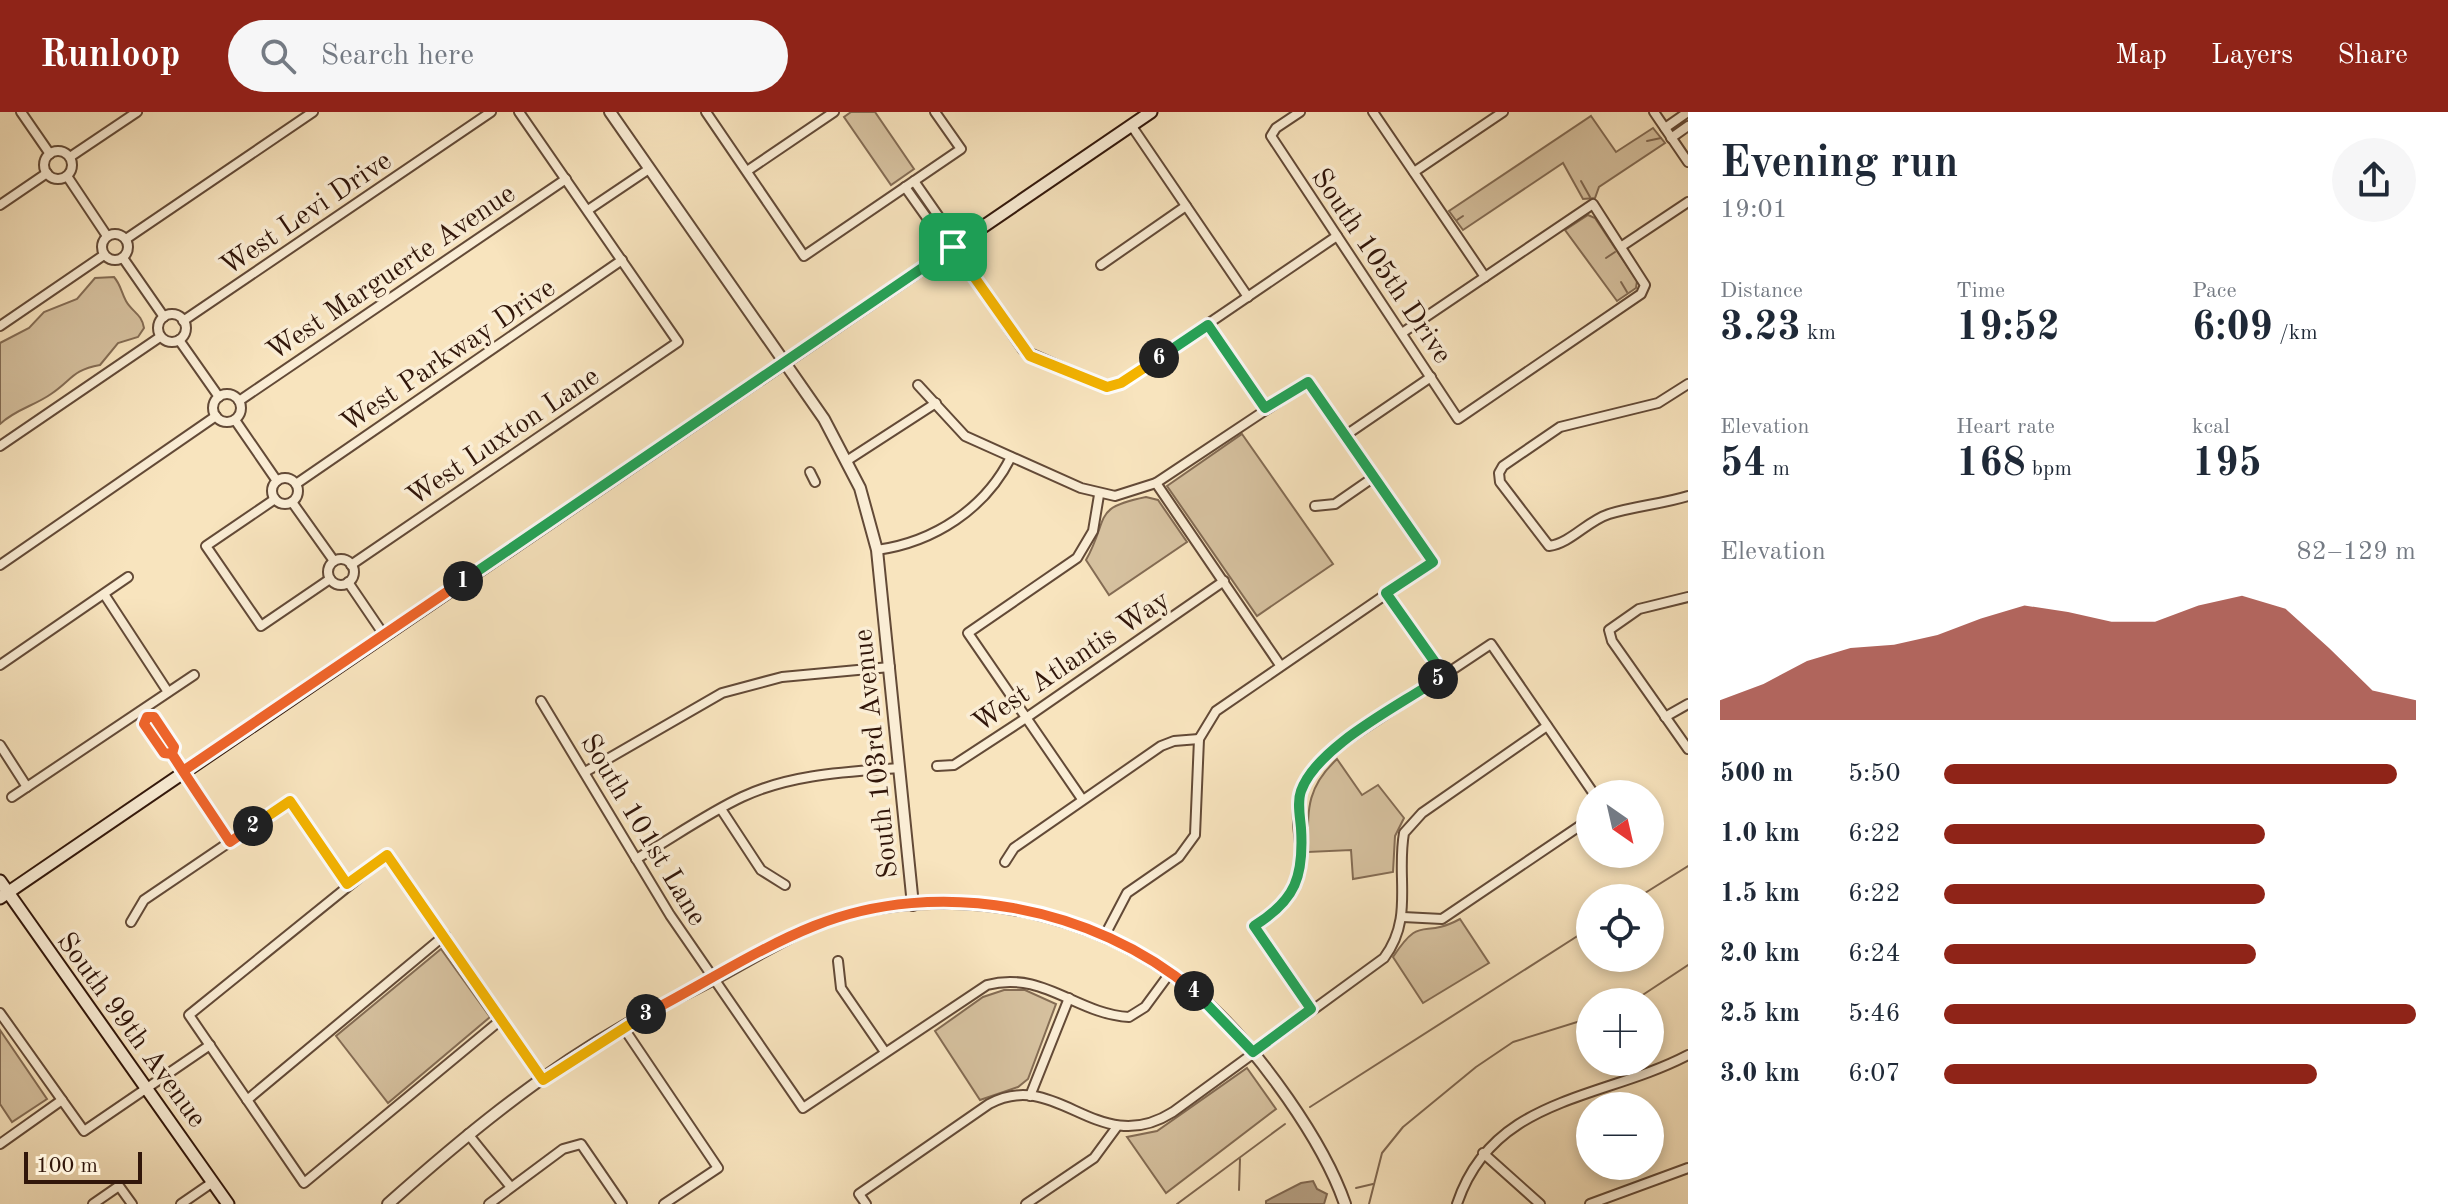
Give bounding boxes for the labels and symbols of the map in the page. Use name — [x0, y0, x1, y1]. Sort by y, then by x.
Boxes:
street label: West Levi Drive — [216, 147, 397, 282]
street label: South 105th Drive — [1305, 164, 1456, 369]
street label: West Marguerte Avenue — [263, 180, 521, 367]
pin — [919, 213, 987, 281]
street label: West Parkway Drive — [337, 274, 561, 438]
pin: 6 — [1139, 338, 1179, 378]
street label: West Luxton Lane — [402, 363, 605, 512]
pin: 1 — [443, 561, 483, 601]
street label: West Atlantis Way — [968, 586, 1175, 739]
street label: South 103rd Avenue — [850, 628, 904, 880]
pin: 5 — [1418, 659, 1458, 699]
street label: South 101st Lane — [574, 730, 711, 931]
north arrow — [1576, 780, 1664, 868]
pin: 2 — [233, 806, 273, 846]
street label: South 99th Avenue — [51, 928, 210, 1133]
pin: 4 — [1174, 971, 1214, 1011]
pin: 3 — [626, 994, 666, 1034]
scale bar — [24, 1148, 142, 1184]

